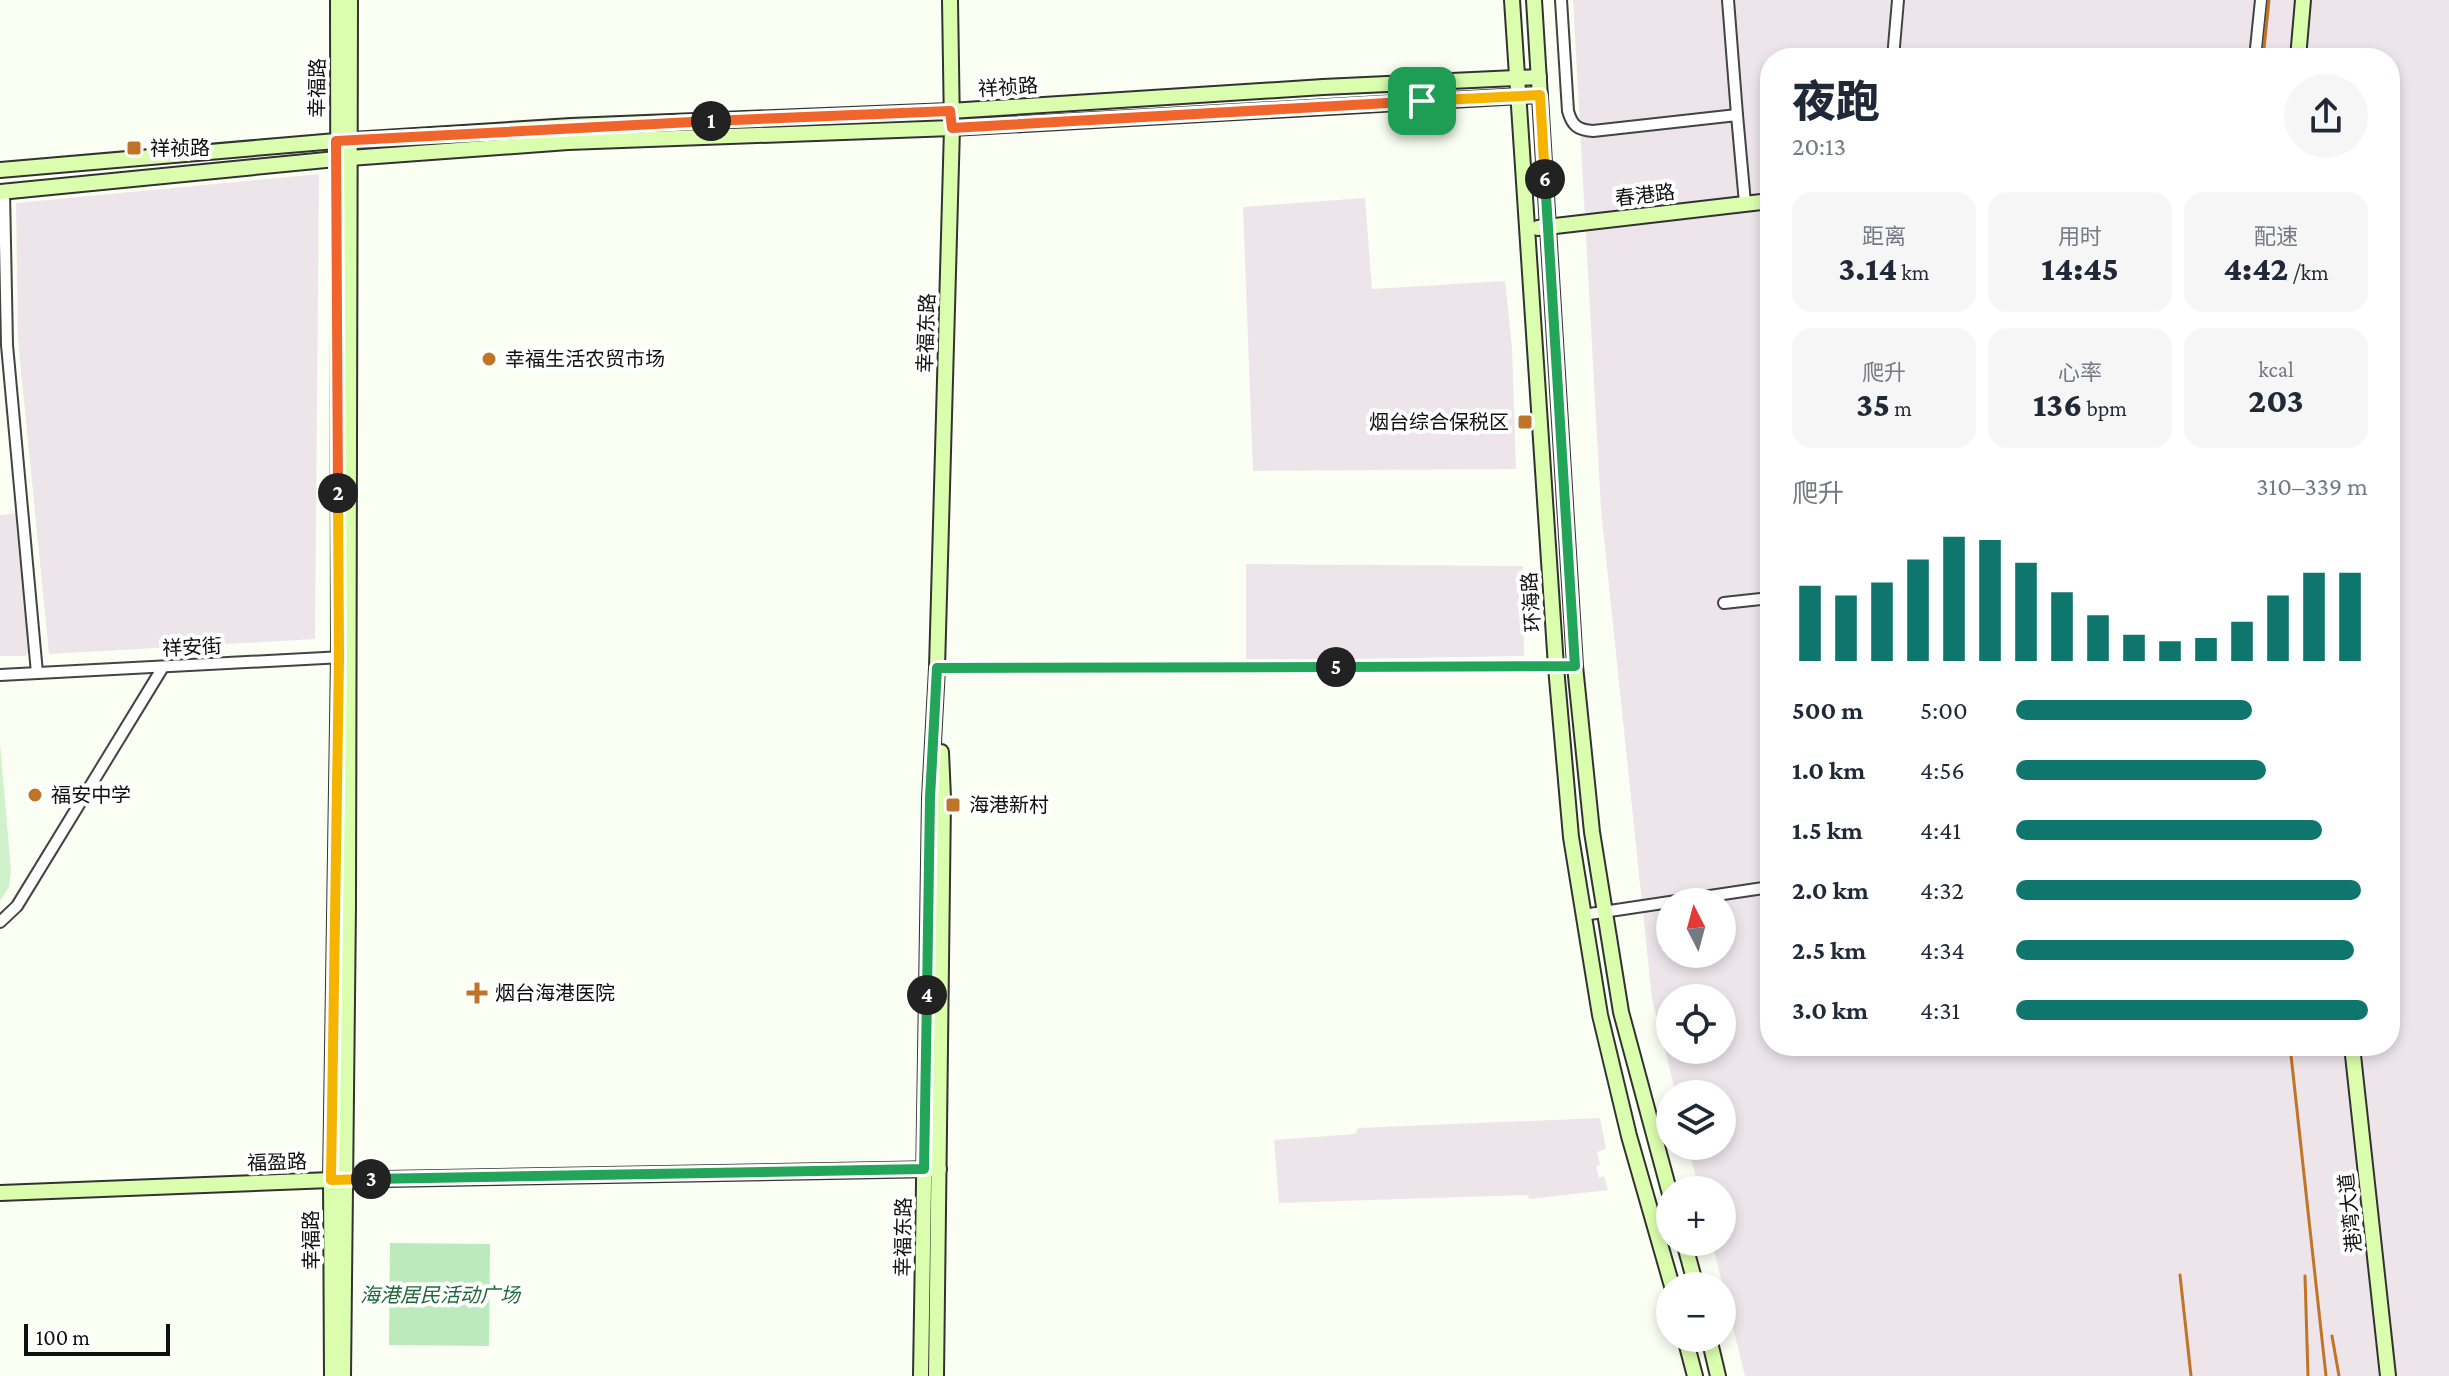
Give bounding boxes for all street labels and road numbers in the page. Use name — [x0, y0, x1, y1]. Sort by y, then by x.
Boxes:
street label: 幸福路 — [305, 58, 329, 118]
street label: 祥祯路 — [977, 74, 1039, 100]
street label: 春港路 — [1614, 180, 1676, 210]
street label: 幸福东路 — [914, 293, 938, 373]
street label: 环海路 — [1518, 571, 1544, 633]
street label: 祥安街 — [161, 634, 223, 660]
street label: 福盈路 — [247, 1150, 307, 1174]
street label: 港湾大道 — [2335, 1172, 2365, 1254]
street label: 幸福东路 — [891, 1197, 915, 1277]
street label: 幸福路 — [300, 1210, 322, 1270]

